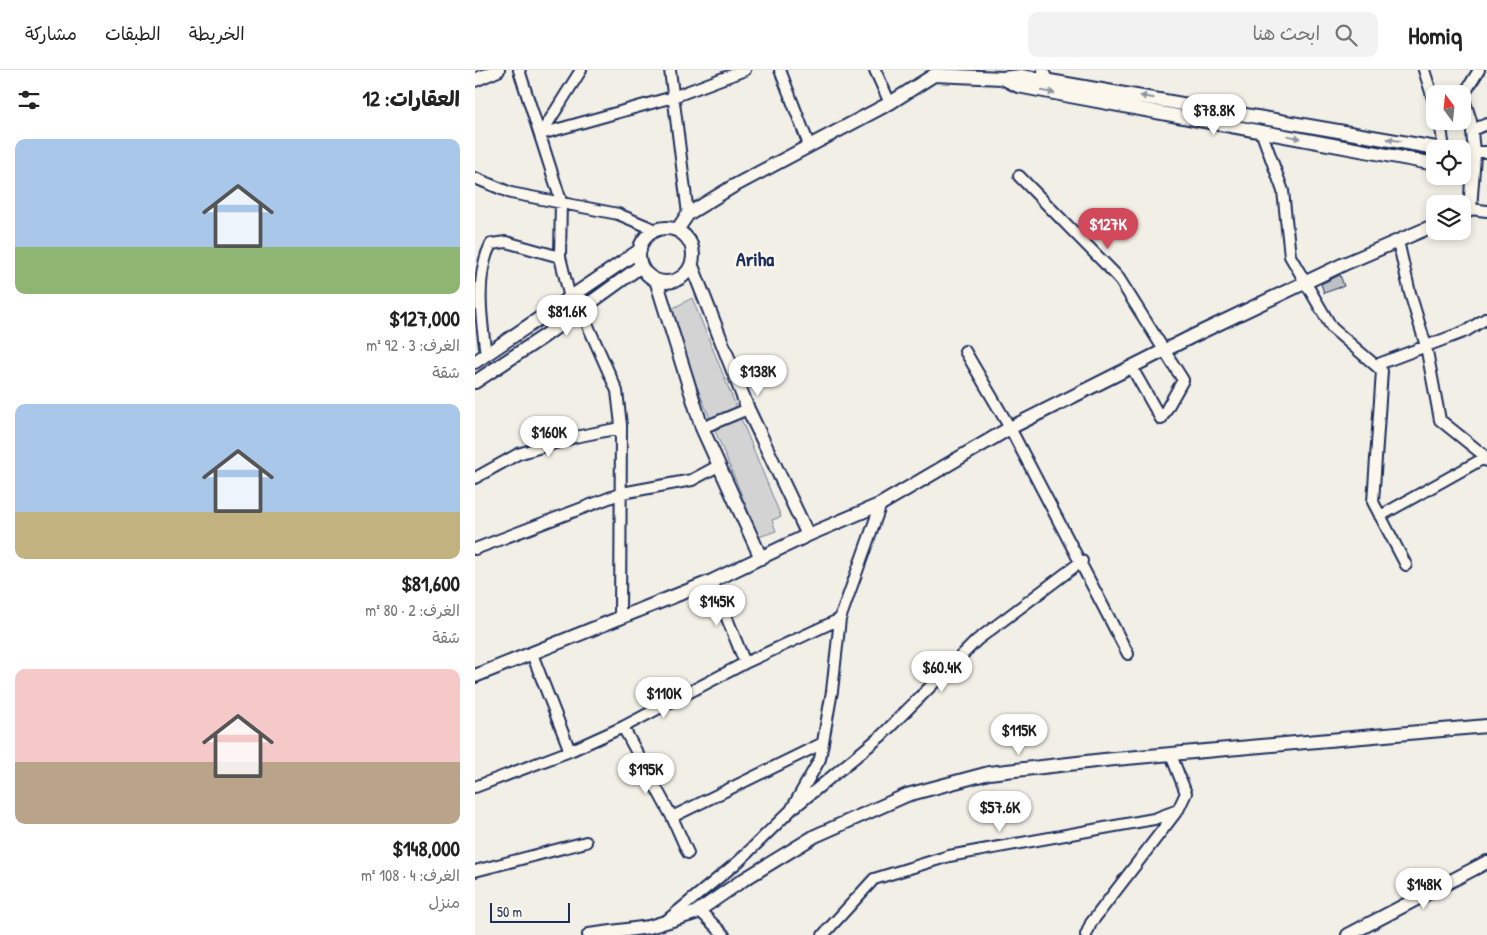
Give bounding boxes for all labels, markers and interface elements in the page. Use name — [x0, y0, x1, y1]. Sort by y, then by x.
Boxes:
search box — [1028, 12, 1378, 57]
text: Homiq — [1408, 19, 1462, 51]
text: ابحث هنا — [1252, 20, 1320, 46]
text: مشاركة — [25, 21, 77, 46]
text: الطبقات — [105, 21, 161, 46]
text: الخريطة — [189, 21, 245, 46]
icon: search — [1332, 21, 1360, 49]
text: العقارات: 12 — [362, 84, 460, 113]
north arrow — [1426, 85, 1471, 130]
map controls — [1426, 85, 1471, 240]
icon: filters — [15, 86, 43, 114]
one-way arrow — [1041, 88, 1057, 96]
one-way arrow — [1139, 93, 1155, 101]
pin: $78.8K — [1173, 93, 1255, 136]
text: $78.8K — [1193, 99, 1235, 121]
one-way arrow — [1287, 133, 1302, 141]
one-way arrow — [1385, 136, 1401, 144]
button: locate — [1426, 140, 1471, 185]
icon: home — [193, 171, 283, 261]
button: layers — [1426, 195, 1471, 240]
pin: $127K — [1073, 208, 1143, 250]
text: $127K — [1089, 213, 1127, 235]
district label: Ariha — [736, 245, 774, 272]
pin: $81.6K — [526, 294, 608, 337]
text: $81.6K — [547, 300, 587, 322]
text: $127,000 — [389, 304, 460, 333]
text: الغرف: 3 · 92 m² — [366, 334, 460, 356]
pin: $138K — [723, 354, 793, 397]
text: $138K — [740, 360, 776, 382]
text: شقة — [432, 361, 460, 383]
pin: $160K — [514, 416, 584, 458]
text: $160K — [531, 421, 567, 443]
icon: home — [193, 436, 283, 526]
text: $81,600 — [401, 569, 460, 598]
pin: $145K — [682, 584, 752, 627]
text: $145K — [699, 590, 735, 612]
text: الغرف: 2 · 80 m² — [365, 599, 460, 621]
text: شقة — [432, 626, 460, 648]
pin: $60.4K — [901, 650, 983, 693]
text: $60.4K — [922, 656, 962, 678]
pin: $110K — [629, 676, 699, 719]
text: $110K — [646, 682, 682, 704]
icon: home — [193, 701, 283, 791]
pin: $115K — [984, 714, 1054, 756]
text: $115K — [1002, 719, 1036, 741]
pin: $195K — [611, 752, 681, 795]
text: $195K — [629, 758, 663, 780]
pin: $57.6K — [959, 790, 1041, 833]
text: $57.6K — [980, 796, 1020, 818]
text: $148,000 — [392, 834, 460, 863]
text: الغرف: 4 · 108 m² — [361, 864, 460, 886]
pin: $148K — [1389, 868, 1459, 910]
text: $148K — [1406, 873, 1442, 895]
text: منزل — [428, 891, 460, 913]
scale bar — [490, 900, 570, 923]
text: 50 m — [497, 902, 522, 921]

